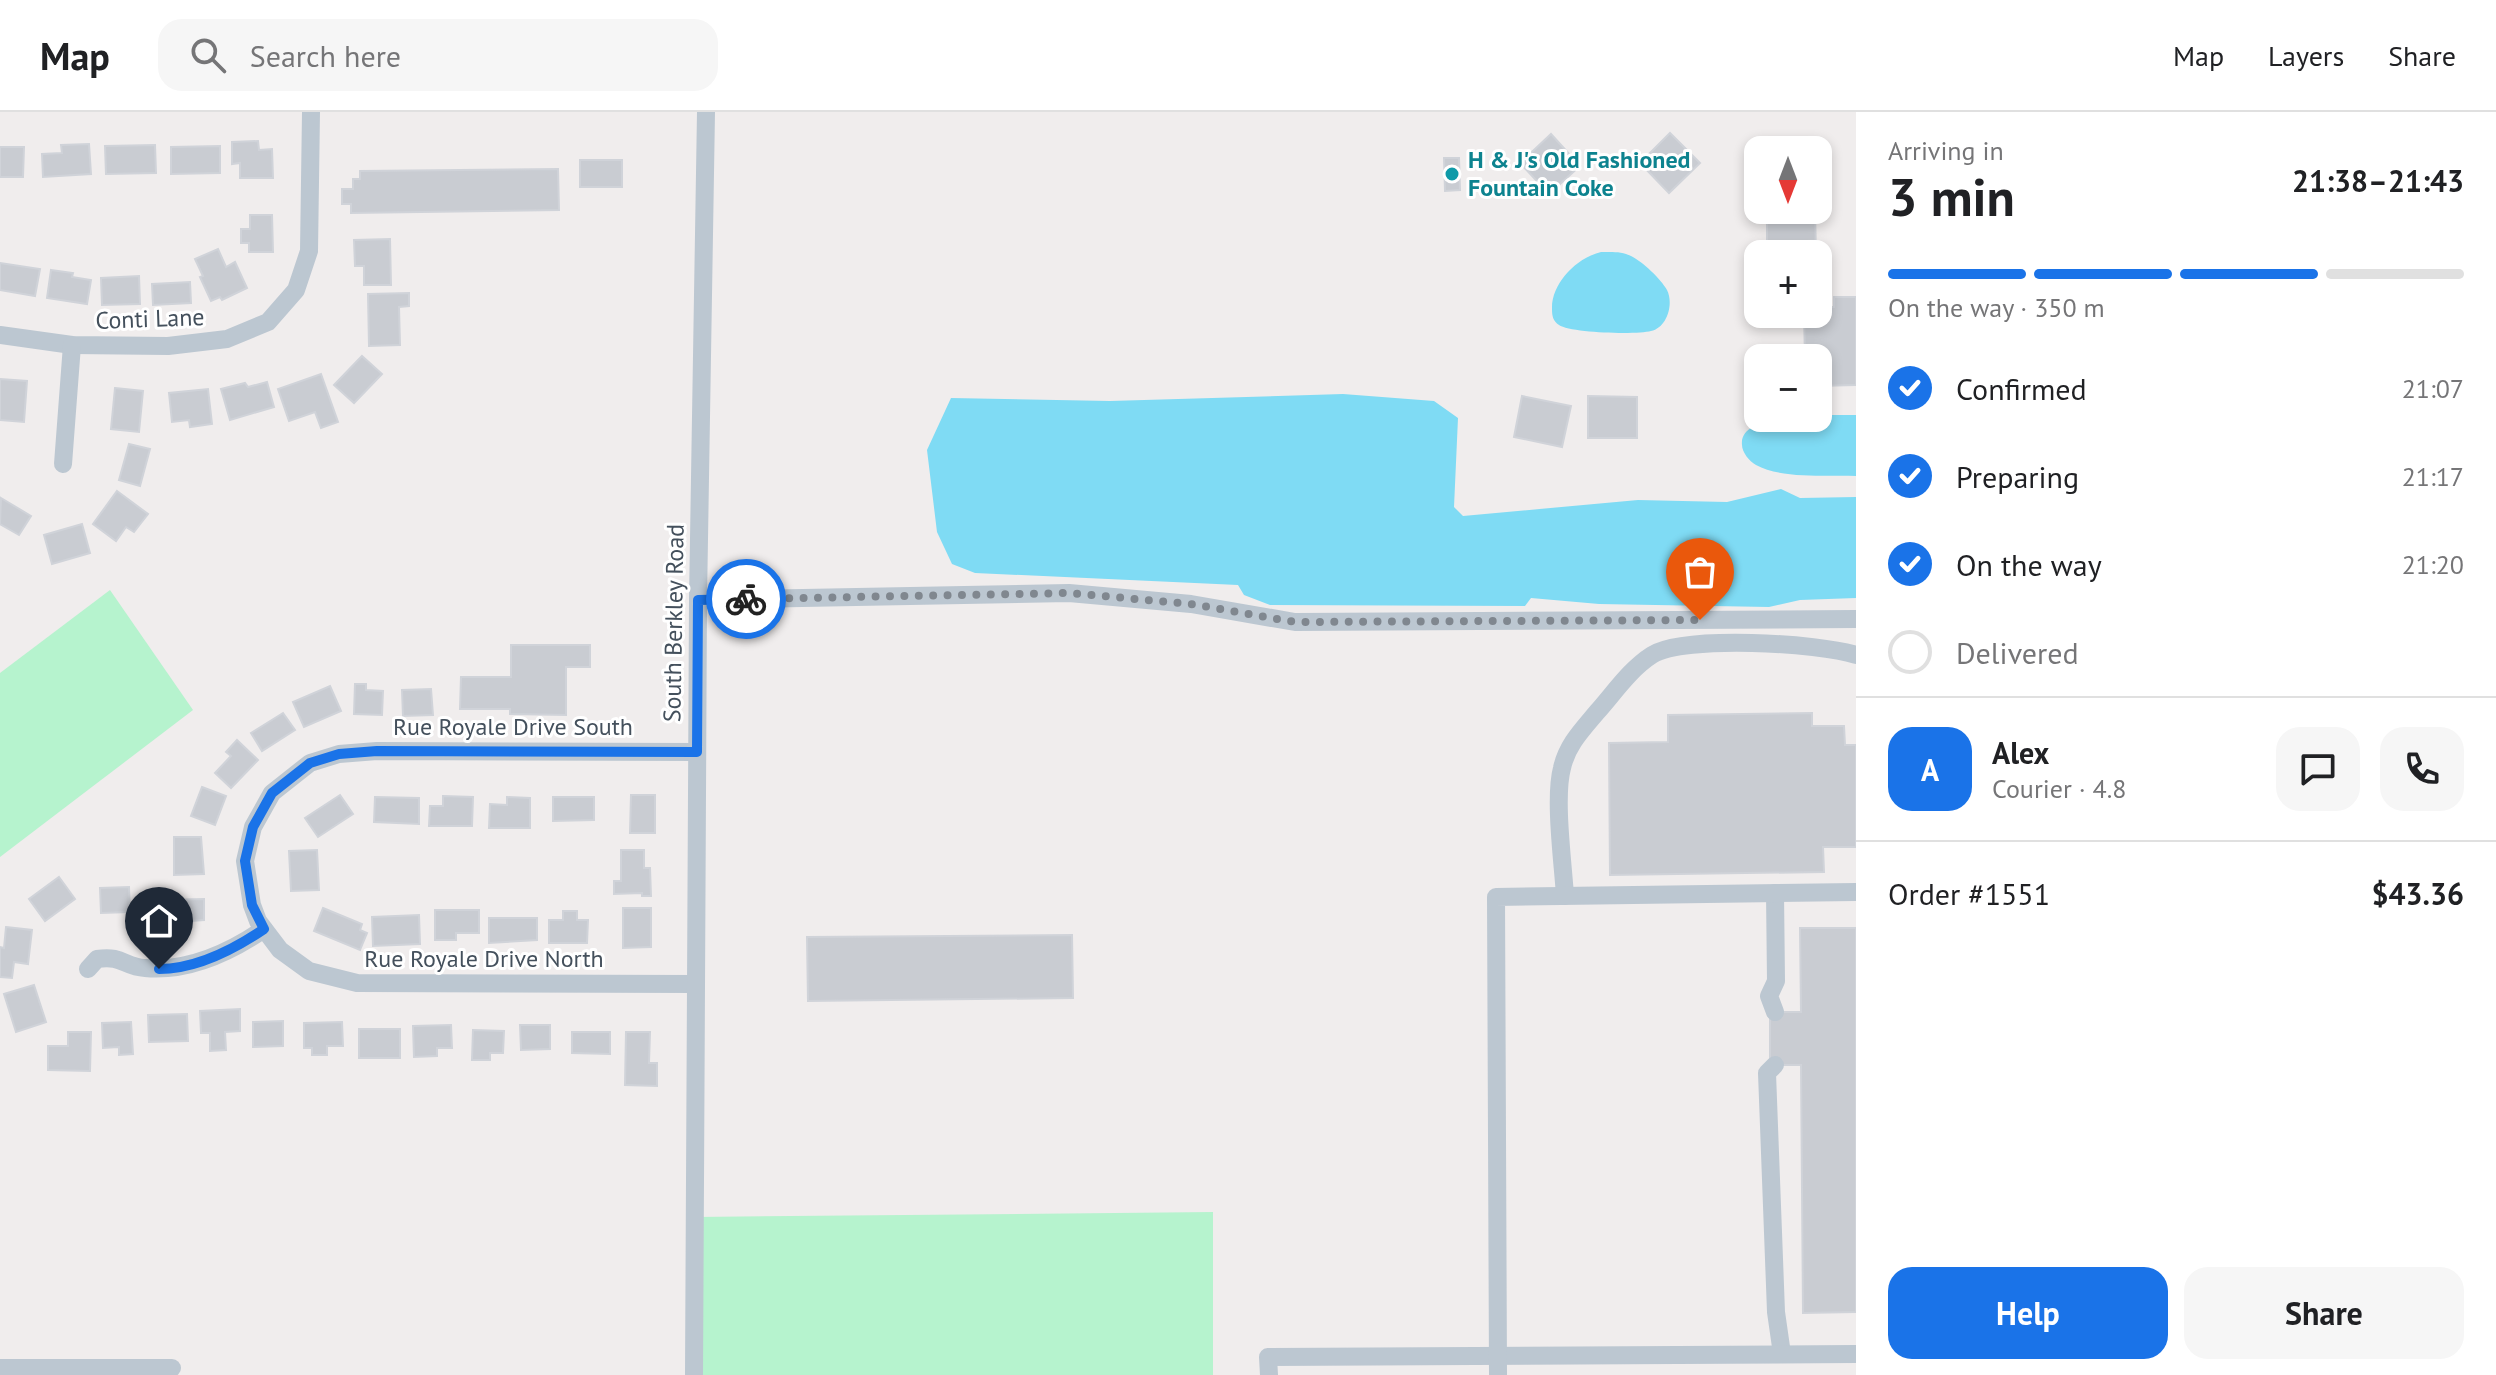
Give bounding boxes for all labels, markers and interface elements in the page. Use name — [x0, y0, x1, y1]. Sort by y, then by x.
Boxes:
search box — [158, 19, 718, 91]
text: Map — [40, 31, 110, 80]
icon: search — [186, 33, 230, 77]
text: Search here — [250, 36, 401, 75]
text: Map — [2173, 37, 2224, 74]
text: Layers — [2268, 37, 2344, 74]
text: Share — [2388, 37, 2456, 74]
text: Arriving in — [1888, 134, 2004, 167]
north arrow — [1744, 136, 1832, 224]
map controls — [1744, 136, 1832, 432]
place label: H & J's Old Fashioned Fountain Coke — [1468, 144, 1691, 203]
text: 21:38–21:43 — [2292, 161, 2464, 200]
text: 3 min — [1888, 163, 2015, 230]
marker: H & J's Old Fashioned Fountain Coke — [1443, 165, 1461, 183]
button: + — [1744, 240, 1832, 328]
text: On the way · 350 m — [1888, 291, 2105, 324]
street label: Conti Lane — [95, 301, 205, 336]
button: − — [1744, 344, 1832, 432]
icon: check — [1888, 366, 1932, 410]
text: Confirmed — [1956, 369, 2087, 408]
text: 21:07 — [2402, 372, 2464, 405]
icon: check — [1888, 454, 1932, 498]
text: Preparing — [1956, 457, 2079, 496]
text: 21:17 — [2402, 460, 2464, 493]
street label: South Berkley Road — [656, 524, 691, 722]
pin — [1666, 538, 1734, 620]
icon: check — [1888, 542, 1932, 586]
text: On the way — [1956, 545, 2102, 584]
text: 21:20 — [2402, 548, 2464, 581]
icon: bag — [1678, 550, 1722, 594]
courier — [706, 559, 786, 639]
icon: bike — [724, 577, 768, 621]
text: Delivered — [1956, 633, 2079, 672]
street label: Rue Royale Drive South — [393, 711, 633, 742]
button: chat — [2276, 727, 2360, 811]
button: phone — [2380, 727, 2464, 811]
text: Alex — [1992, 733, 2049, 772]
text: A — [1921, 750, 1939, 789]
text: Courier · 4.8 — [1992, 772, 2126, 805]
text: Order #1551 — [1888, 874, 2050, 913]
text: $43.36 — [2372, 874, 2464, 913]
pin — [125, 887, 193, 969]
icon: home — [137, 899, 181, 943]
street label: Rue Royale Drive North — [364, 943, 604, 974]
button: Help — [1888, 1267, 2168, 1359]
button: Share — [2184, 1267, 2464, 1359]

